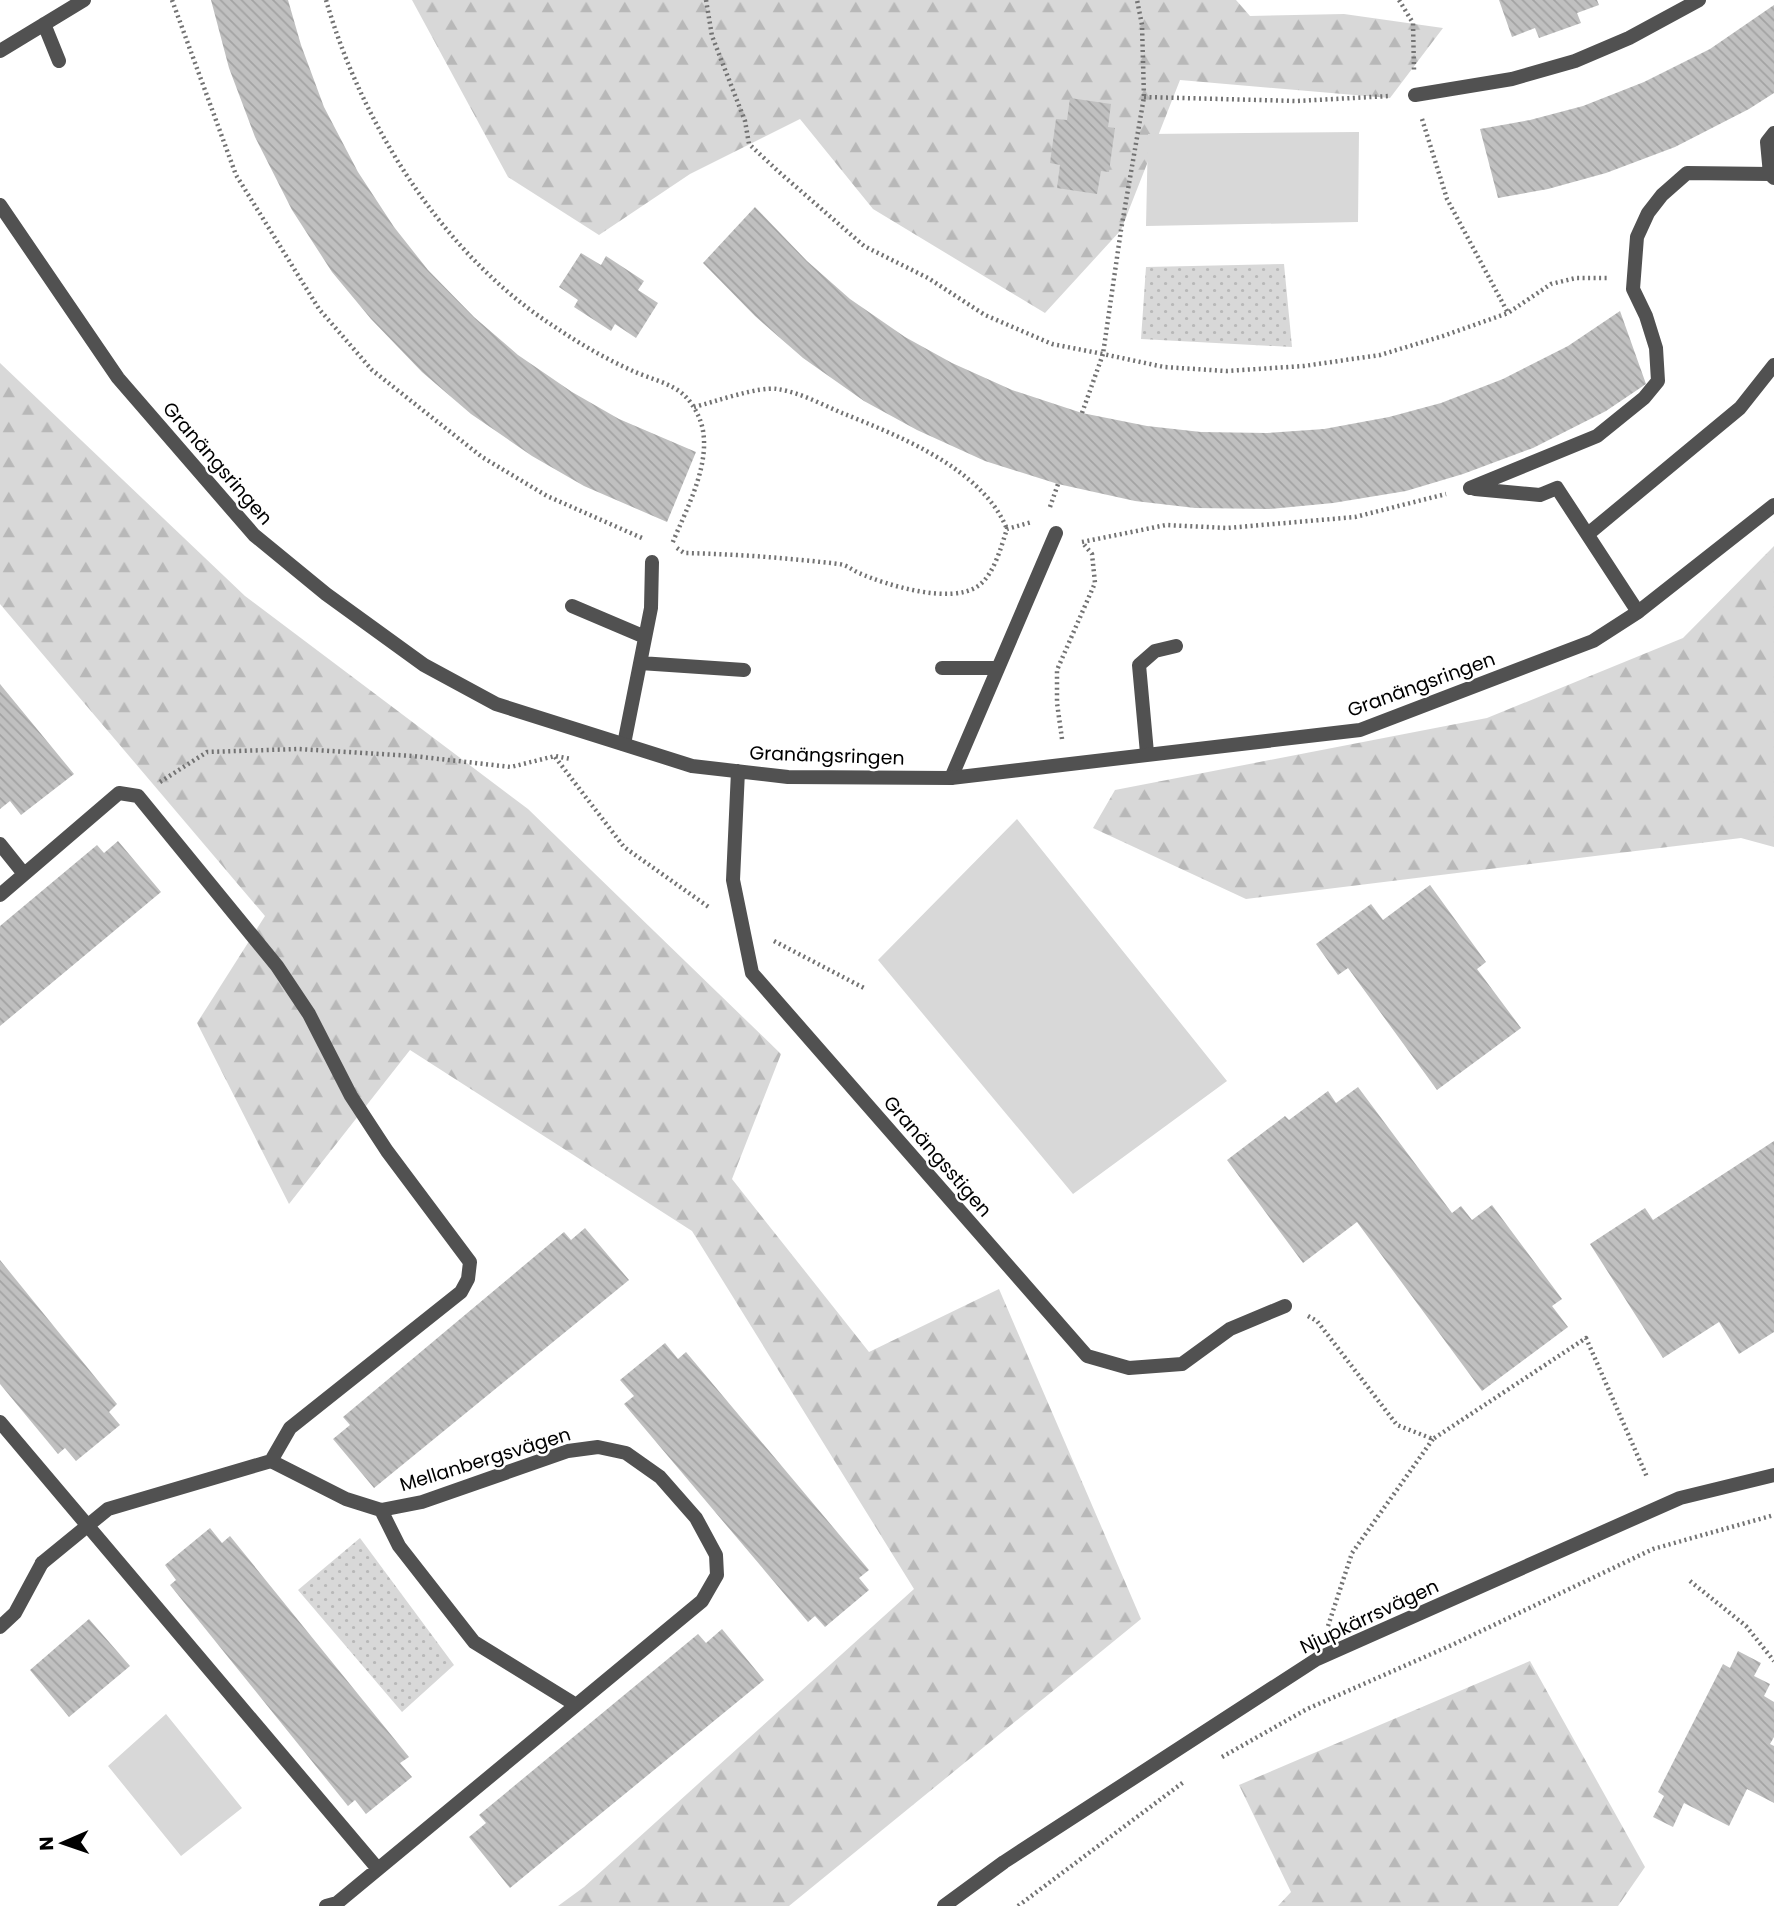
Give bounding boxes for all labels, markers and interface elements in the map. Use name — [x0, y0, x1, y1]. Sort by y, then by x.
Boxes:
street label: Granängsringen — [156, 396, 279, 531]
street label: Granängsringen — [1344, 645, 1499, 724]
street label: Granängsringen — [749, 739, 905, 772]
street label: Granängsstigen — [877, 1090, 998, 1223]
street label: Mellanbergsvägen — [396, 1421, 574, 1498]
street label: Njupkärrsvägen — [1295, 1573, 1443, 1660]
north arrow — [28, 1808, 98, 1878]
text: N — [33, 1836, 60, 1851]

